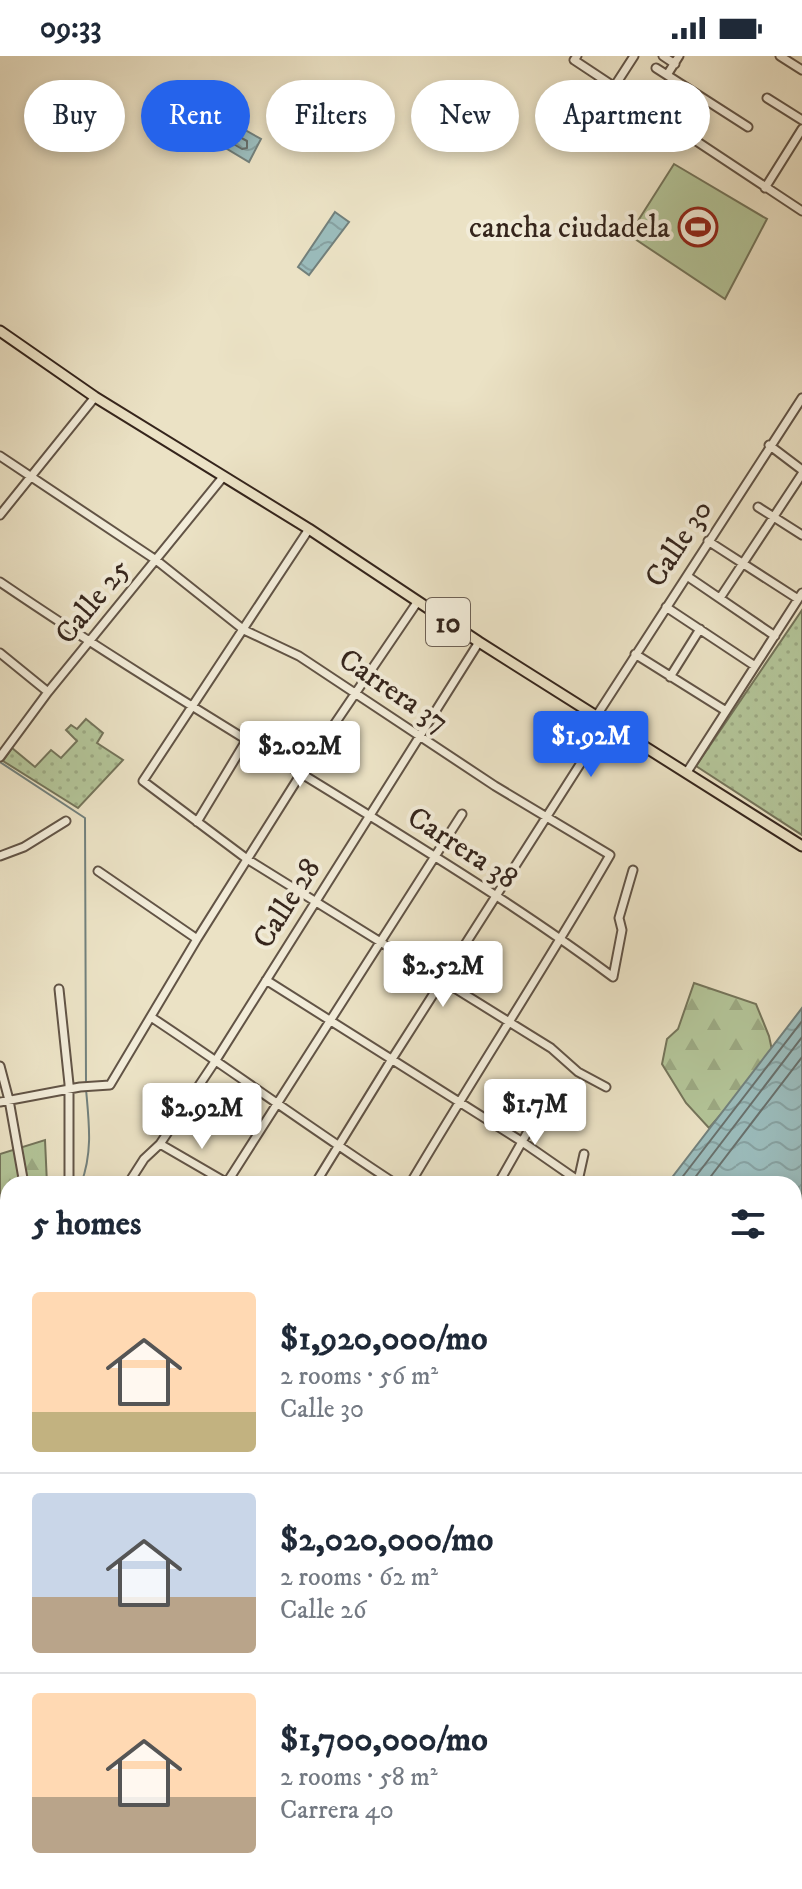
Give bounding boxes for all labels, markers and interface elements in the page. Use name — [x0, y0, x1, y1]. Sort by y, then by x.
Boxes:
text: 09:33 — [40, 10, 101, 47]
chip: Buy — [24, 80, 125, 152]
chip: Rent — [141, 80, 250, 152]
chip: Filters — [266, 80, 395, 152]
chip: New — [411, 80, 519, 152]
chip: Apartment — [535, 80, 710, 152]
sports icon: cancha ciudadela — [677, 206, 719, 248]
place label: cancha ciudadela — [469, 210, 670, 247]
street label: Calle 30 — [637, 493, 721, 594]
street label: Calle 25 — [48, 552, 139, 652]
road number: 10 — [426, 598, 470, 646]
street label: Carrera 37 — [331, 641, 455, 741]
pin: $1.92M — [526, 711, 656, 779]
text: $1.92M — [551, 720, 631, 753]
pin: $2.02M — [235, 721, 365, 789]
text: $2.02M — [258, 730, 342, 763]
street label: Carrera 38 — [400, 799, 524, 898]
street label: Calle 28 — [245, 852, 329, 956]
pin: $2.52M — [378, 941, 508, 1009]
text: $2.52M — [402, 950, 484, 983]
pin: $1.7M — [479, 1079, 591, 1147]
pin: $2.92M — [137, 1083, 267, 1151]
text: $1.7M — [502, 1088, 568, 1121]
text: $2.92M — [160, 1092, 244, 1125]
icon: filters — [726, 1202, 770, 1246]
text: 5 homes — [32, 1203, 141, 1245]
text: $1,920,000/mo — [280, 1318, 487, 1360]
icon: home — [96, 1324, 192, 1420]
text: 2 rooms · 56 m² — [280, 1360, 438, 1393]
text: Calle 30 — [280, 1393, 364, 1426]
text: $2,020,000/mo — [280, 1519, 493, 1561]
icon: home — [96, 1525, 192, 1621]
text: 2 rooms · 62 m² — [280, 1561, 438, 1594]
text: Calle 26 — [280, 1594, 367, 1627]
text: $1,700,000/mo — [280, 1719, 488, 1761]
icon: home — [96, 1725, 192, 1821]
text: 2 rooms · 58 m² — [280, 1761, 438, 1794]
text: Carrera 40 — [280, 1794, 394, 1827]

